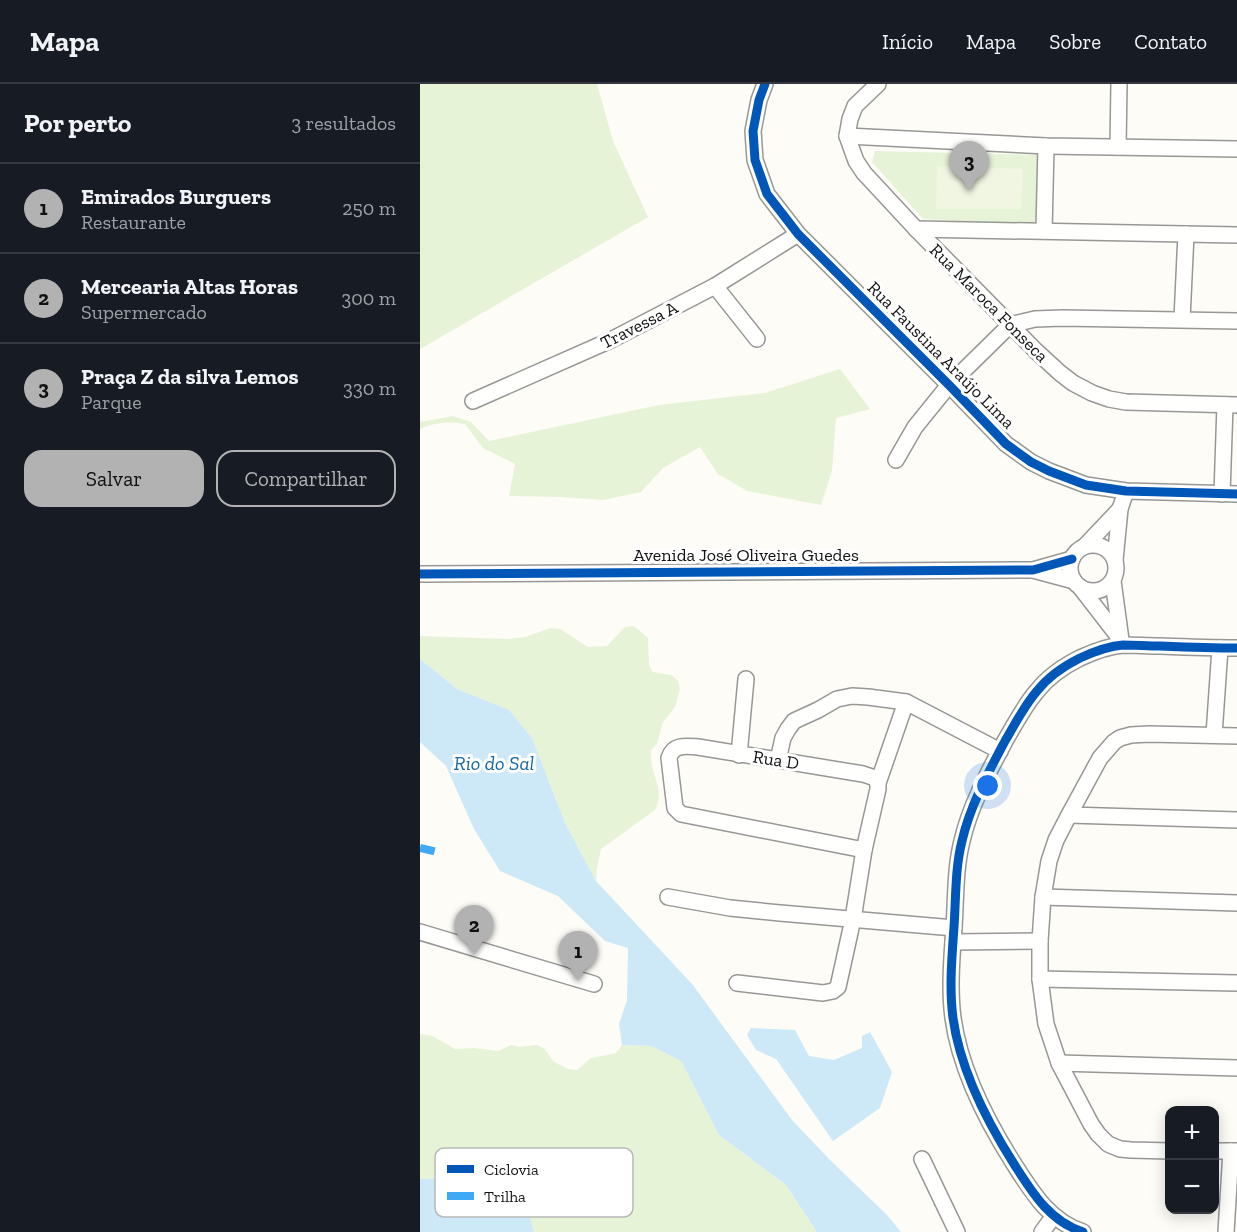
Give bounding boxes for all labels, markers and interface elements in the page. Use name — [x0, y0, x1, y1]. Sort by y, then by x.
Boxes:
text: Mapa — [30, 25, 99, 58]
text: Início — [882, 29, 933, 54]
text: Mapa — [966, 29, 1016, 54]
text: Sobre — [1049, 29, 1101, 54]
text: Contato — [1134, 29, 1207, 54]
text: Por perto — [24, 107, 131, 139]
text: 3 resultados — [292, 111, 396, 135]
pin: 3 — [950, 141, 988, 191]
text: Emirados Burguers — [81, 183, 271, 210]
text: 1 — [39, 196, 48, 220]
text: 250 m — [342, 196, 396, 220]
text: Restaurante — [81, 210, 186, 234]
street label: Rua Maroca Fonseca — [925, 239, 1053, 367]
text: Mercearia Altas Horas — [81, 273, 298, 300]
street label: Rua Faustina Araújo Lima — [863, 277, 1020, 434]
text: 2 — [38, 286, 49, 310]
text: 300 m — [341, 286, 396, 310]
street label: Travessa A — [597, 296, 682, 354]
text: Supermercado — [81, 300, 207, 324]
text: Praça Z da silva Lemos — [81, 363, 299, 390]
text: 3 — [38, 376, 49, 400]
text: 330 m — [343, 376, 396, 400]
text: Parque — [81, 390, 142, 414]
button: Salvar — [24, 450, 204, 507]
button: Compartilhar — [216, 450, 396, 507]
street label: Avenida José Oliveira Guedes — [633, 544, 859, 566]
street label: Rua D — [751, 745, 801, 775]
water label: Rio do Sal — [454, 751, 534, 775]
your location — [973, 771, 1002, 800]
pin: 2 — [454, 906, 494, 955]
pin: 1 — [558, 932, 598, 981]
map controls — [1165, 1106, 1219, 1214]
button: + — [1165, 1106, 1219, 1160]
legend — [435, 1148, 633, 1217]
text: Ciclovia — [484, 1160, 539, 1179]
button: − — [1165, 1160, 1219, 1214]
text: Trilha — [484, 1187, 526, 1206]

